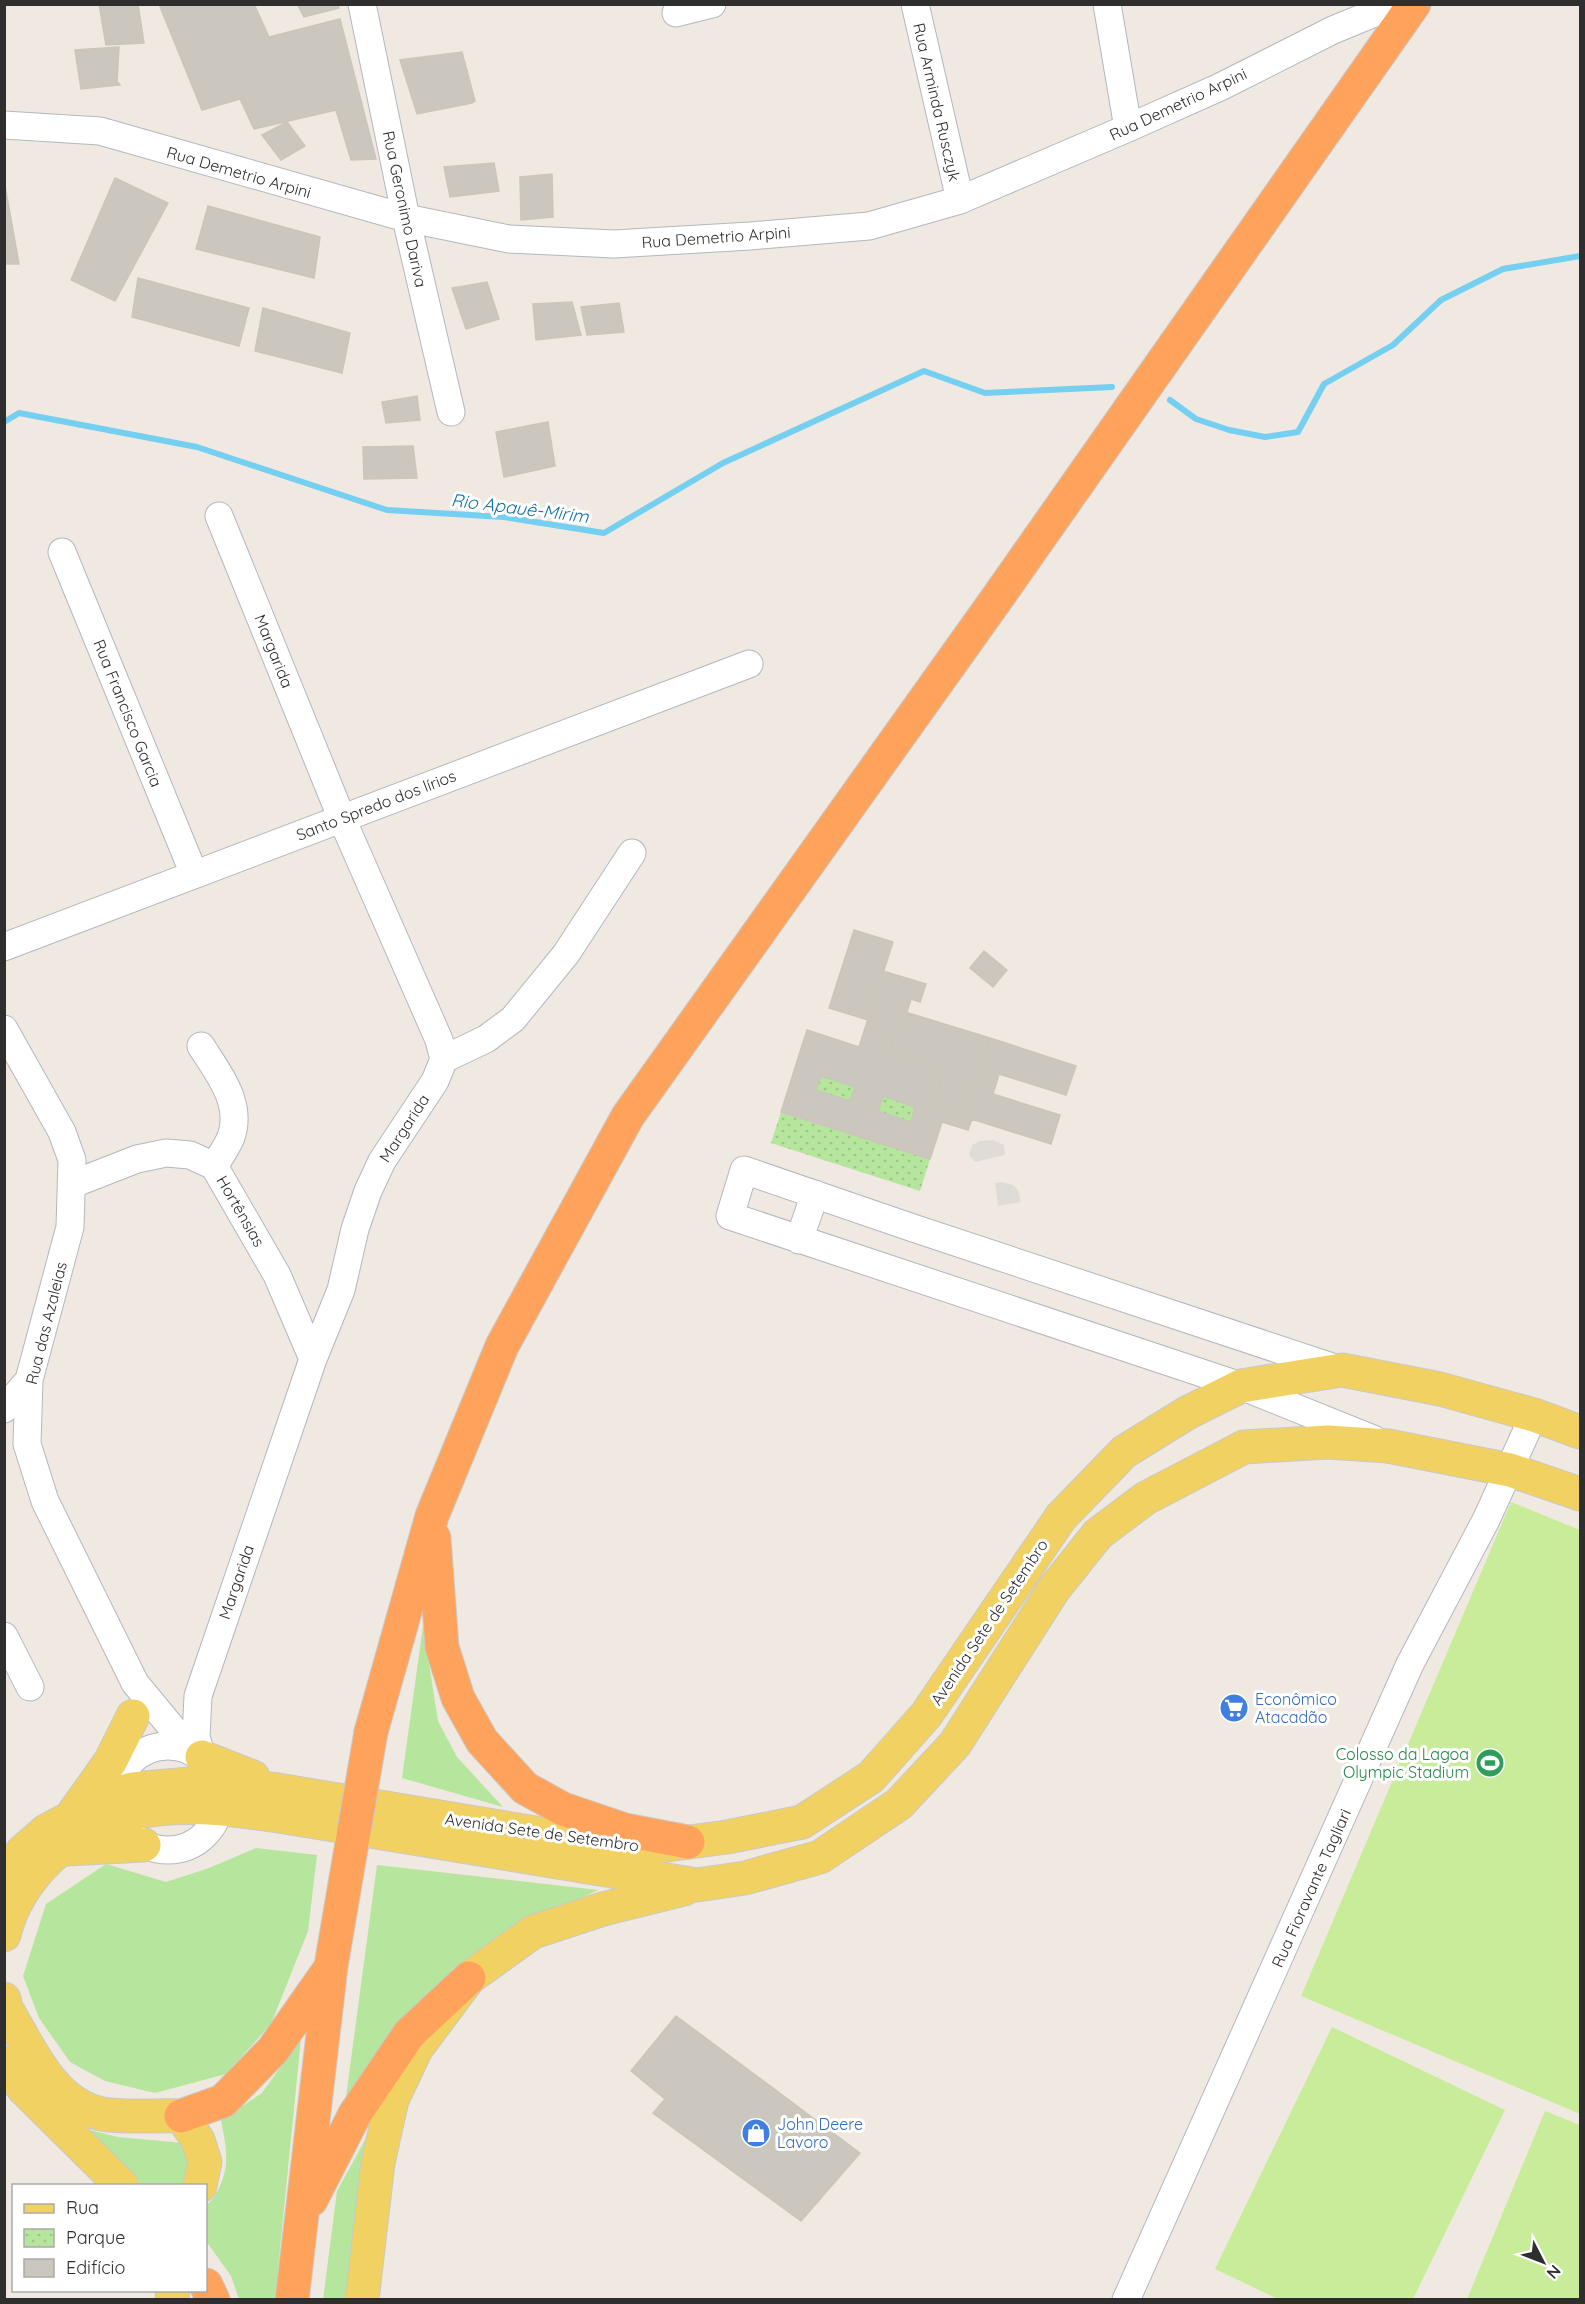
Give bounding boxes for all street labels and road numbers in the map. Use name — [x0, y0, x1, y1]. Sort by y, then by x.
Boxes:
street label: Rua Arminda Rusczyk — [909, 21, 965, 183]
street label: Rua Demetrio Arpini — [1106, 63, 1250, 145]
street label: Rua Geronimo Dariva — [379, 129, 431, 289]
street label: Rua Demetrio Arpini — [164, 142, 314, 202]
street label: Rua Demetrio Arpini — [641, 222, 791, 252]
street label: Margarida — [250, 611, 298, 691]
street label: Rua Francisco Garcia — [89, 636, 167, 790]
street label: Santo Spredo dos lírios — [293, 765, 459, 845]
street label: Margarida — [375, 1090, 433, 1166]
street label: Hortênsias — [213, 1172, 269, 1250]
street label: Rua das Azaleias — [21, 1260, 71, 1386]
street label: Avenida Sete de Setembro — [926, 1535, 1052, 1709]
street label: Margarida — [214, 1542, 258, 1622]
street label: Rua Fioravante Tagliari — [1267, 1806, 1355, 1970]
street label: Avenida Sete de Setembro — [444, 1808, 640, 1856]

